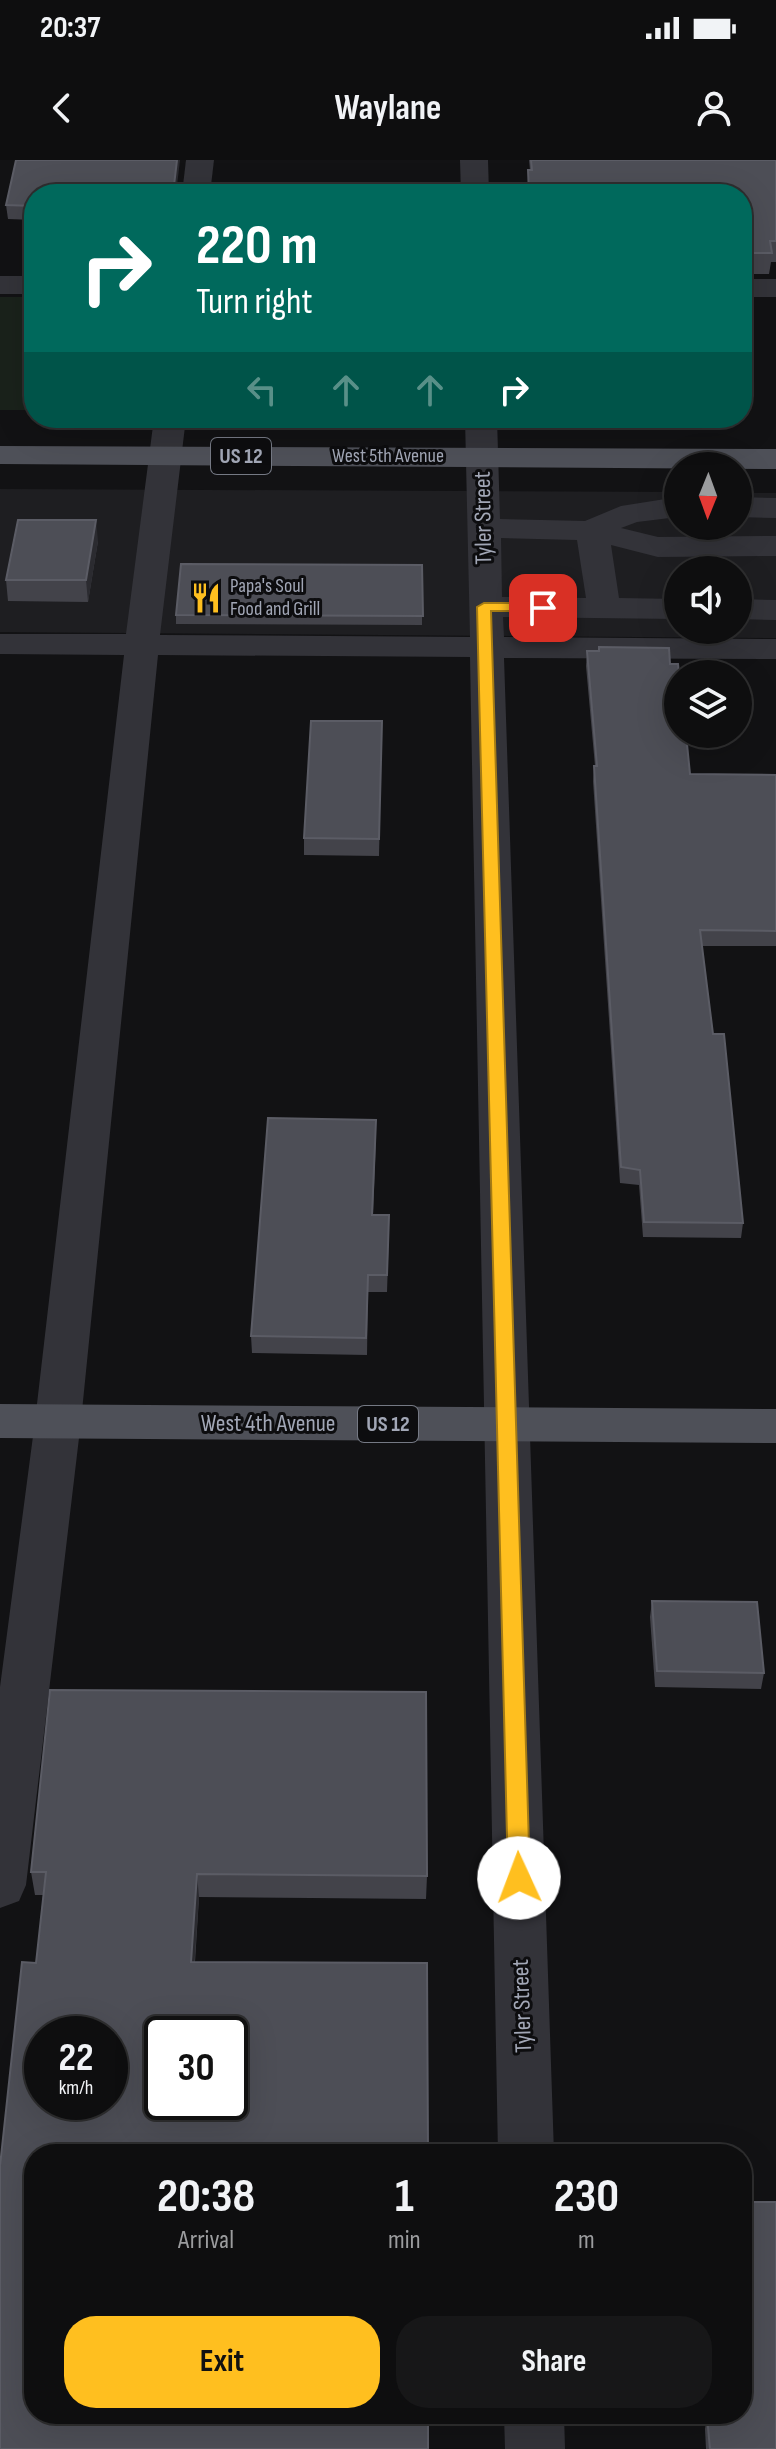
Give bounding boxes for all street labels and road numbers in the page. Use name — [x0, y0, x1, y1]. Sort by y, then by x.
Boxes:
road number: US 12 — [211, 438, 271, 474]
street label: West 5th Avenue — [332, 444, 444, 468]
street label: Tyler Street — [468, 471, 498, 565]
road number: US 12 — [358, 1406, 418, 1442]
street label: West 4th Avenue — [201, 1409, 335, 1438]
street label: Tyler Street — [506, 1959, 538, 2053]

